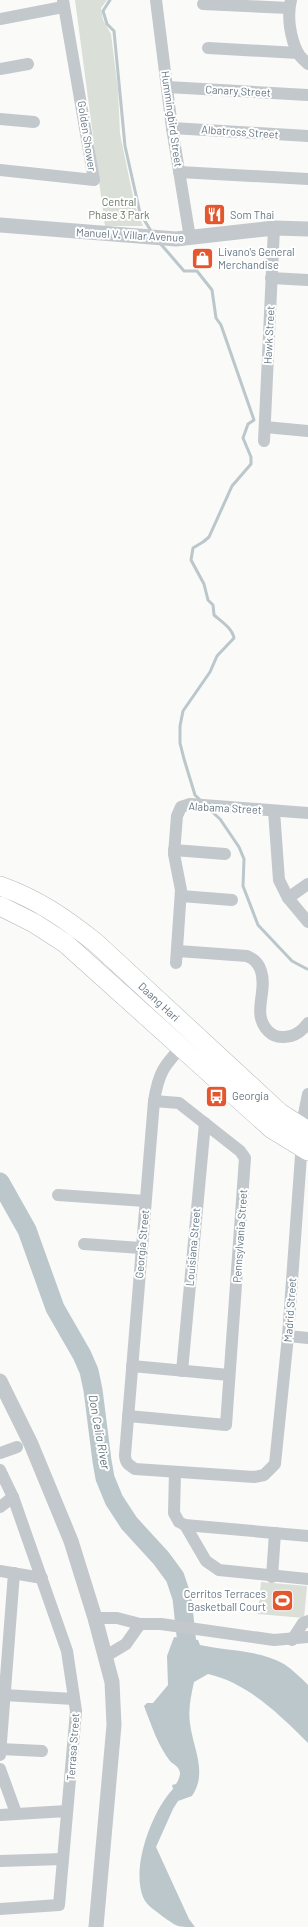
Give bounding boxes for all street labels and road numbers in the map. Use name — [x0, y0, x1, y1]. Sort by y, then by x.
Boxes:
street label: Hummingbird Street — [159, 70, 186, 168]
street label: Canary Street — [205, 82, 271, 99]
street label: Golden Shower — [76, 100, 99, 172]
street label: Albatross Street — [201, 122, 279, 141]
street label: Manuel V. Villar Avenue — [76, 225, 184, 244]
street label: Hawk Street — [260, 305, 277, 364]
street label: Alabama Street — [188, 799, 262, 816]
street label: Daang Hari — [136, 979, 183, 1024]
street label: Pennsylvania Street — [230, 1189, 249, 1283]
street label: Louisiana Street — [183, 1207, 202, 1287]
street label: Georgia Street — [132, 1209, 151, 1279]
street label: Madrid Street — [281, 1277, 298, 1343]
street label: Terrasa Street — [64, 1713, 81, 1781]

